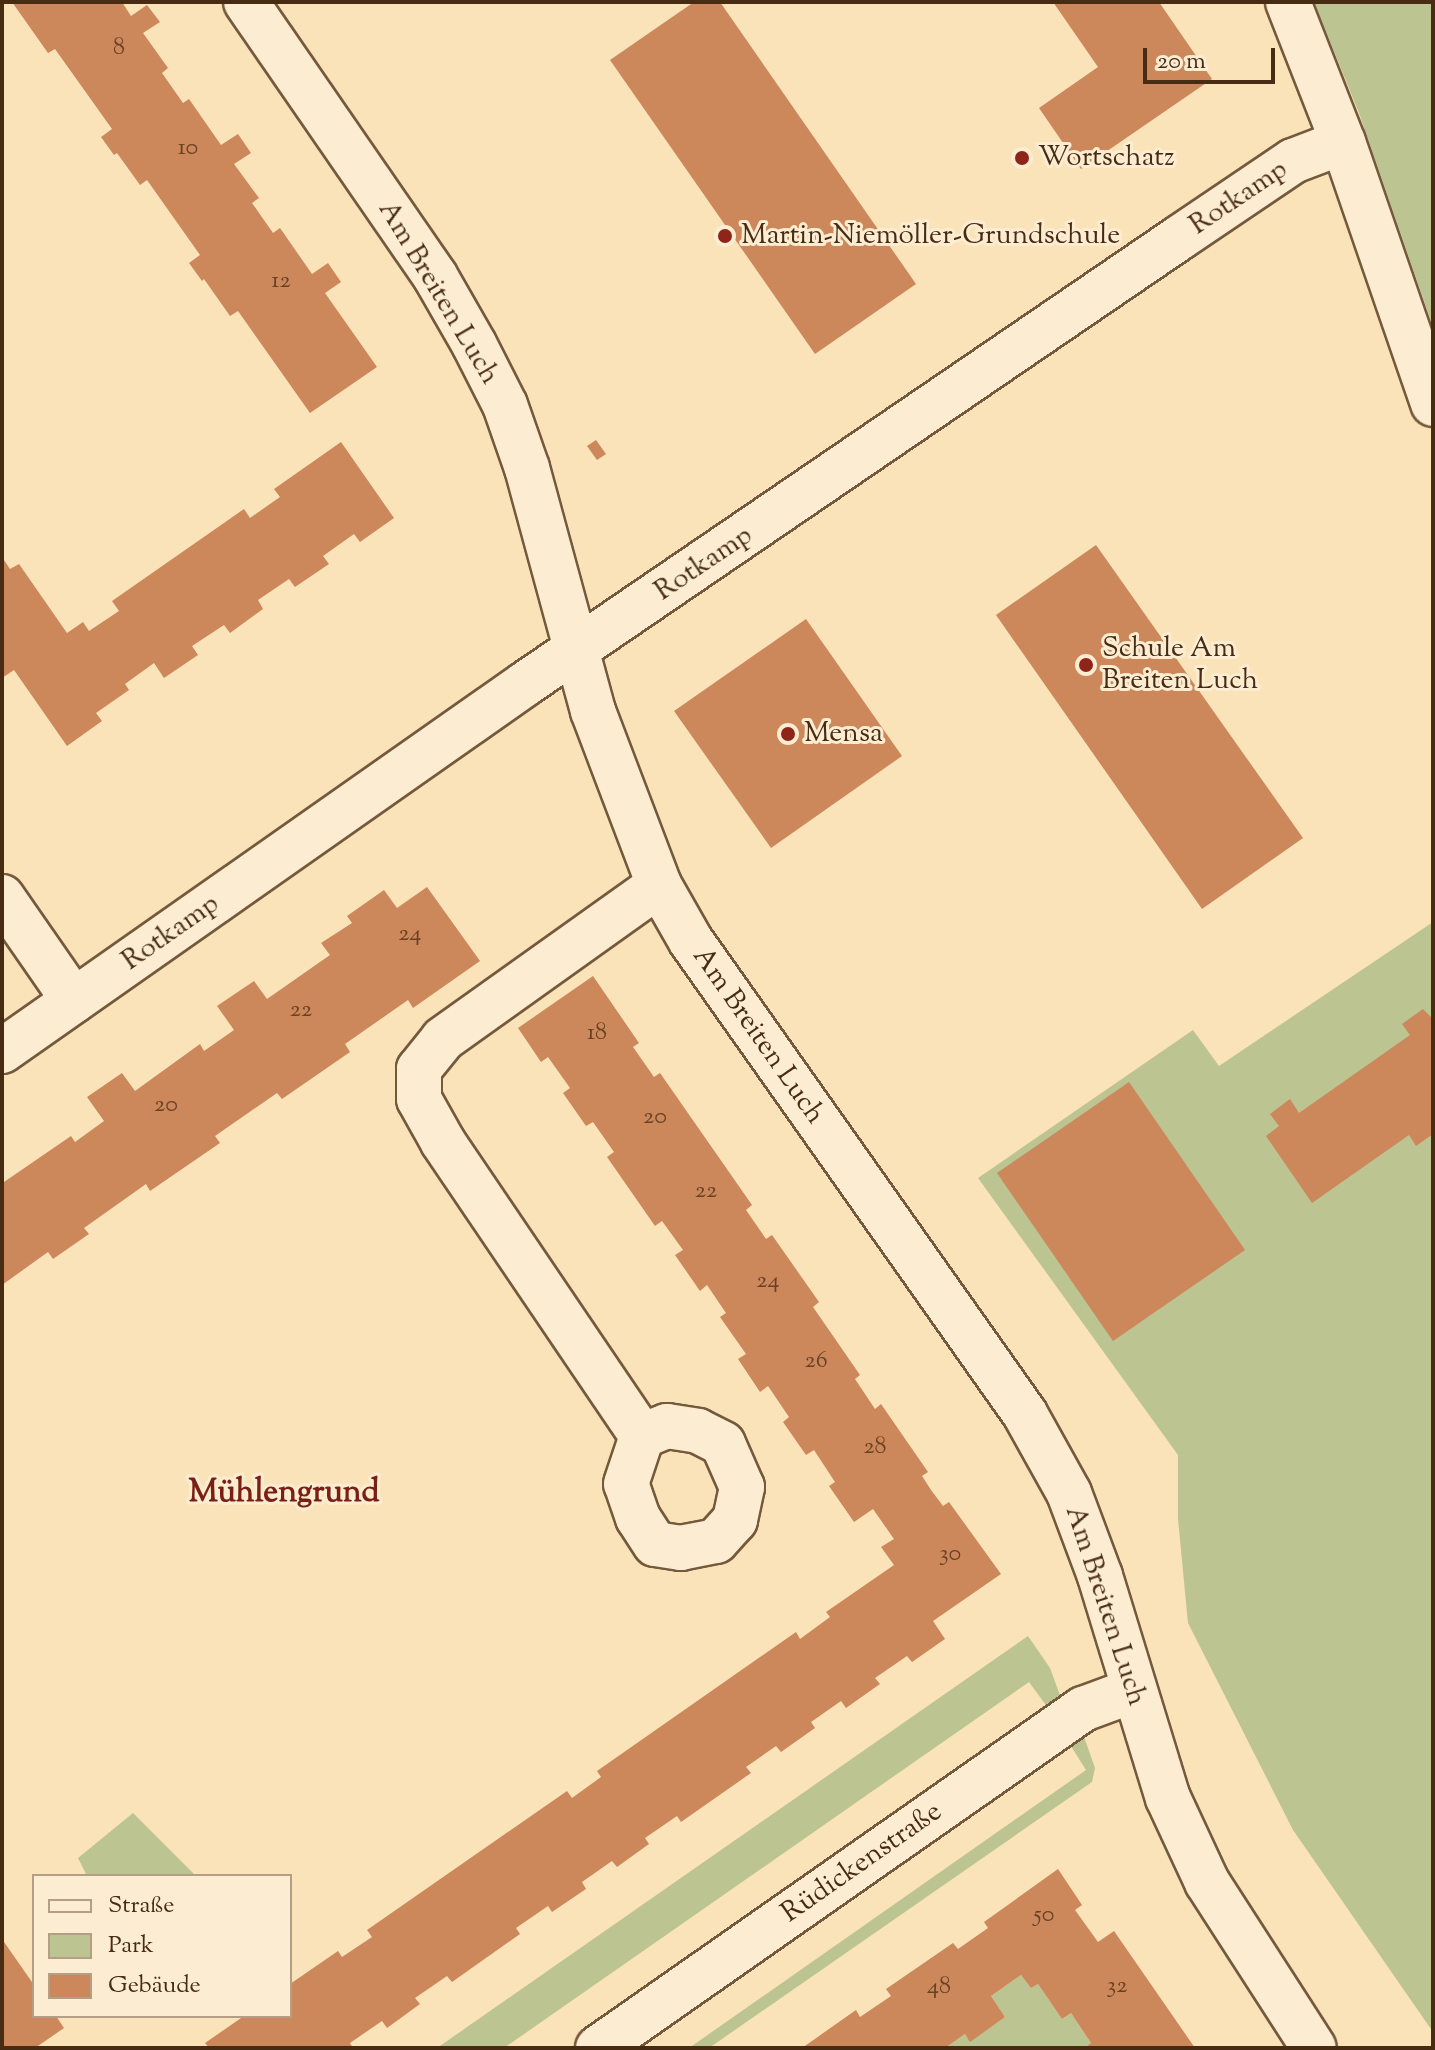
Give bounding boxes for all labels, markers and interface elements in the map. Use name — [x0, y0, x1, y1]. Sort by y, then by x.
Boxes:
scale bar — [1147, 32, 1279, 82]
house number: 8 — [113, 35, 125, 63]
text: 20 m — [1157, 45, 1206, 79]
house number: 10 — [178, 135, 198, 163]
place label: Wortschatz — [1038, 141, 1174, 175]
marker: Wortschatz — [1013, 149, 1031, 167]
street label: Rotkamp — [1184, 153, 1294, 243]
street label: Am Breiten Luch — [370, 195, 506, 391]
place label: Martin-Niemöller-Grundschule — [741, 219, 1120, 253]
marker: Martin-Niemöller-Grundschule — [716, 227, 734, 245]
house number: 12 — [271, 268, 291, 296]
street label: Rotkamp — [649, 519, 759, 609]
place label: Schule Am Breiten Luch — [1102, 632, 1258, 698]
marker: Schule Am Breiten Luch — [1077, 656, 1095, 674]
place label: Mensa — [804, 717, 883, 751]
marker: Mensa — [779, 725, 797, 743]
street label: Rotkamp — [116, 888, 226, 978]
house number: 24 — [398, 921, 422, 949]
street label: Am Breiten Luch — [685, 941, 831, 1131]
house number: 22 — [290, 997, 312, 1025]
house number: 18 — [587, 1020, 607, 1048]
house number: 20 — [154, 1092, 178, 1120]
house number: 20 — [643, 1104, 667, 1132]
house number: 22 — [695, 1178, 717, 1206]
house number: 24 — [756, 1268, 780, 1296]
house number: 26 — [804, 1348, 828, 1376]
house number: 28 — [863, 1434, 887, 1462]
district label: Mühlengrund — [189, 1474, 379, 1512]
street label: Am Breiten Luch — [1057, 1502, 1153, 1710]
house number: 30 — [939, 1541, 961, 1569]
street label: Rüdickenstraße — [775, 1795, 949, 1931]
legend — [32, 1874, 292, 2018]
text: Straße — [108, 1889, 174, 1923]
house number: 50 — [1034, 1902, 1054, 1930]
text: Park — [108, 1929, 154, 1963]
text: Gebäude — [108, 1969, 201, 2003]
house number: 32 — [1107, 1973, 1127, 2001]
house number: 48 — [927, 1974, 951, 2002]

